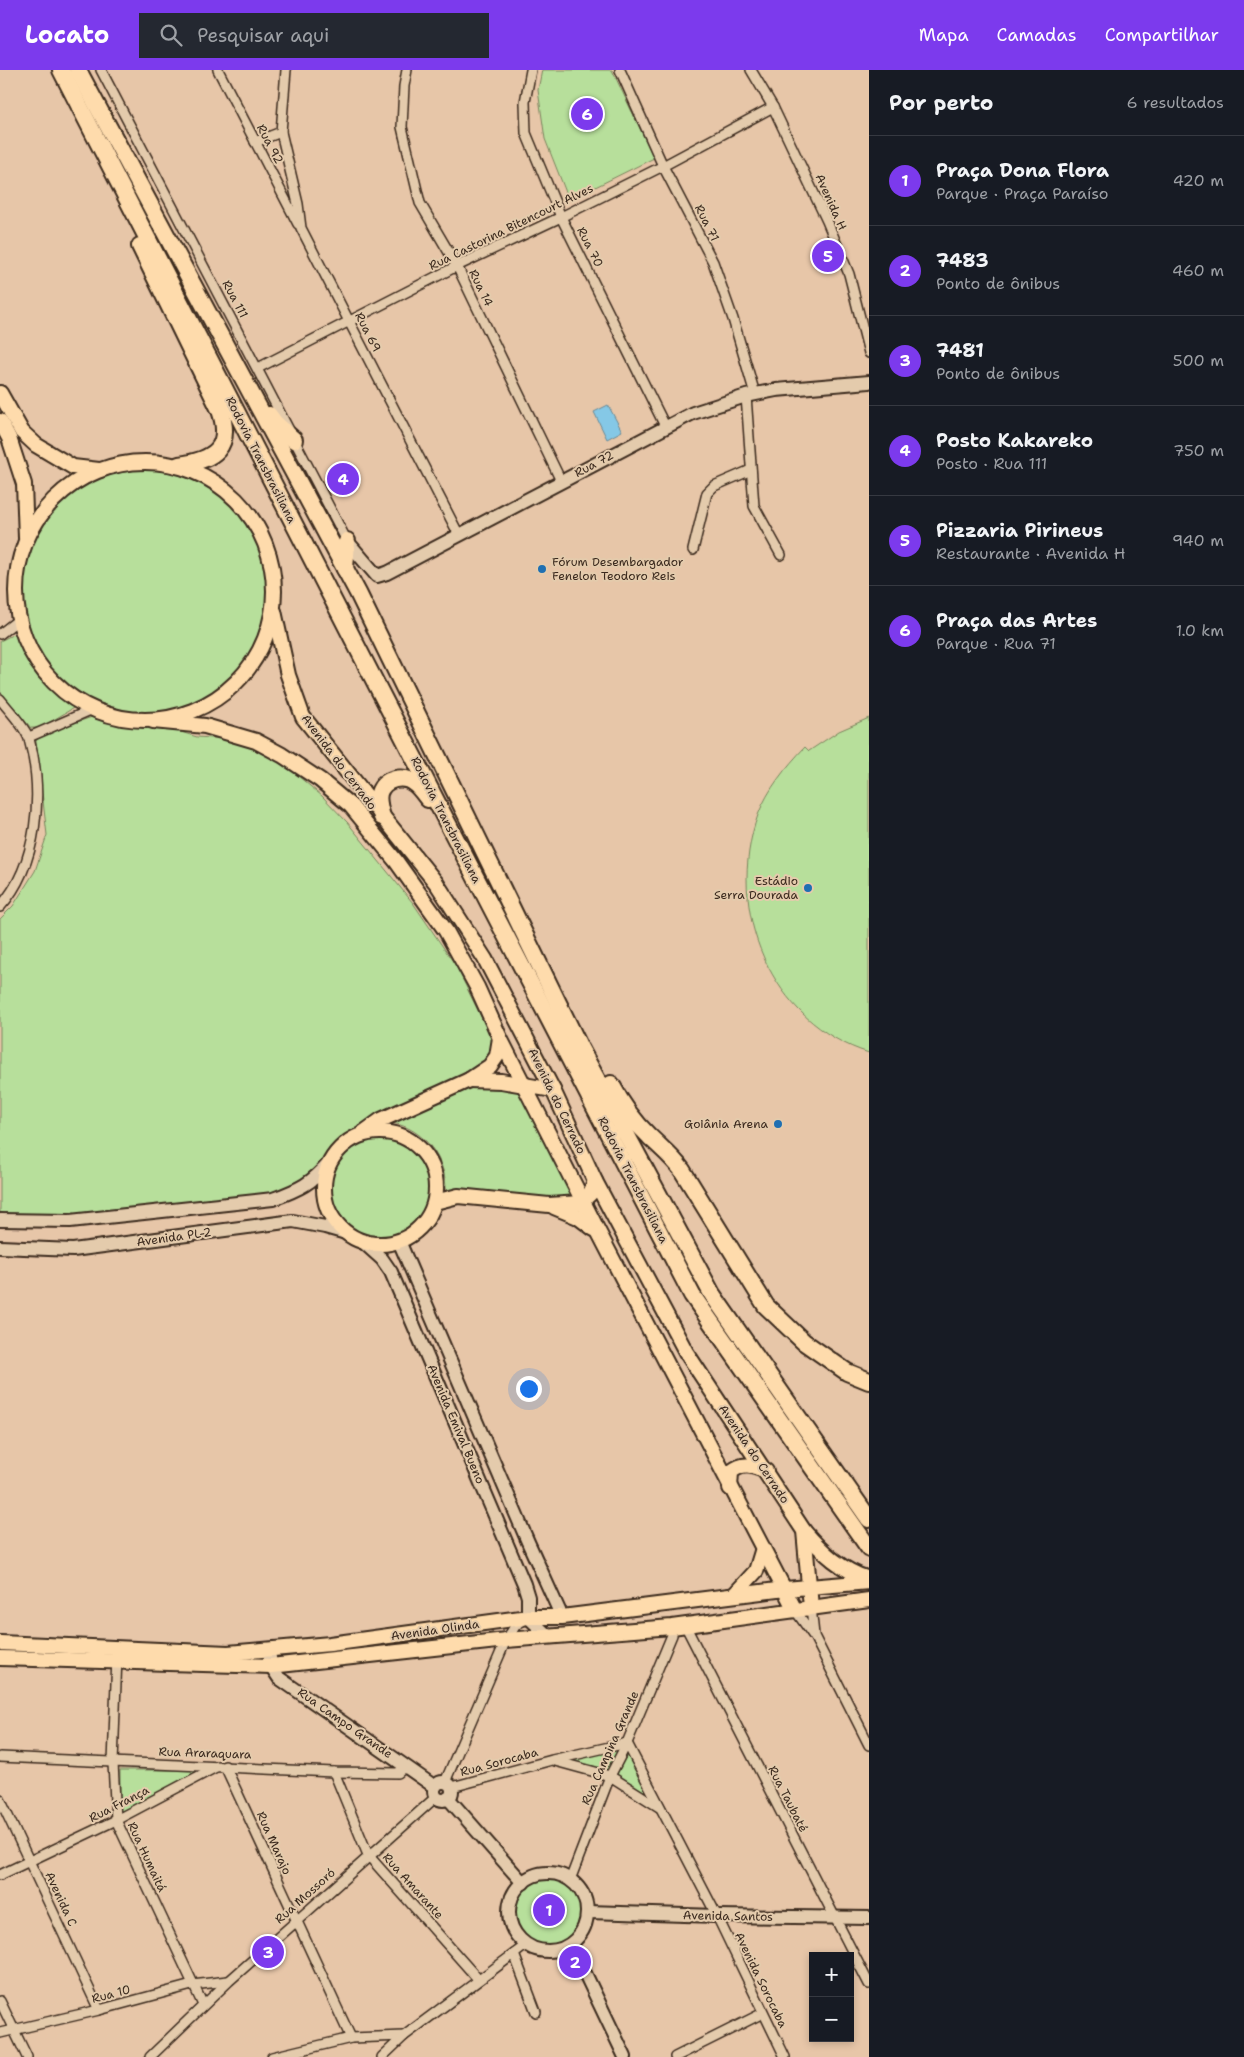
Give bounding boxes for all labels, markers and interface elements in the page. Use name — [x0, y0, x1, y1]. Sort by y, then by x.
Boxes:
search box — [139, 13, 489, 58]
text: Locato — [25, 19, 109, 51]
icon: search — [157, 21, 185, 49]
text: Pesquisar aqui — [197, 23, 329, 48]
text: Mapa — [919, 23, 969, 47]
text: Camadas — [997, 23, 1077, 47]
text: Compartilhar — [1105, 23, 1219, 47]
text: Por perto — [889, 89, 993, 117]
text: 6 resultados — [1126, 92, 1224, 113]
pin: 6 — [571, 95, 603, 133]
street label: Rua 92 — [253, 121, 287, 167]
text: Praça Dona Flora — [936, 158, 1109, 183]
text: 1 — [901, 170, 909, 191]
text: 420 m — [1173, 170, 1224, 191]
street label: Avenida H — [812, 171, 851, 233]
street label: Rua Castorina Bitencourt Alves — [426, 180, 596, 274]
text: Parque · Praça Paraíso — [936, 183, 1108, 204]
street label: Rua 71 — [691, 202, 723, 244]
street label: Rua 70 — [573, 224, 607, 270]
pin: 5 — [812, 237, 844, 275]
text: 7483 — [936, 248, 989, 273]
text: 2 — [899, 260, 911, 281]
text: 460 m — [1172, 260, 1224, 281]
street label: Rua 14 — [465, 267, 497, 309]
text: Ponto de ônibus — [936, 273, 1060, 294]
street label: Rua 111 — [218, 277, 252, 321]
street label: Rua 69 — [351, 310, 385, 354]
text: 7481 — [936, 338, 984, 363]
text: 3 — [899, 350, 911, 371]
text: 500 m — [1173, 350, 1224, 371]
text: Ponto de ônibus — [936, 363, 1060, 384]
street label: Rodovia Transbrasiliana — [222, 394, 300, 526]
text: Posto Kakareko — [936, 428, 1093, 453]
text: 4 — [899, 440, 911, 461]
text: 750 m — [1173, 440, 1224, 461]
street label: Rua 72 — [572, 447, 616, 481]
text: Posto · Rua 111 — [936, 453, 1048, 474]
pin: 4 — [327, 460, 359, 498]
text: Pizzaria Pirineus — [936, 518, 1103, 543]
text: 5 — [900, 530, 910, 551]
text: 940 m — [1172, 530, 1224, 551]
text: Restaurante · Avenida H — [936, 543, 1125, 564]
place label: Fórum Desembargador Fenelon Teodoro Reis — [552, 554, 684, 584]
marker: Fórum Desembargador Fenelon Teodoro Reis — [536, 563, 548, 575]
text: Praça das Artes — [936, 608, 1097, 633]
text: 6 — [899, 620, 911, 641]
text: 1.0 km — [1176, 620, 1224, 641]
text: Parque · Rua 71 — [936, 633, 1056, 654]
street label: Avenida do Cerrado — [298, 711, 380, 813]
street label: Rodovia Transbrasiliana — [407, 754, 485, 886]
place label: Estádio Serra Dourada — [714, 873, 799, 903]
marker: Estádio Serra Dourada — [802, 882, 814, 894]
street label: Avenida do Cerrado — [524, 1045, 590, 1157]
street label: Rodovia Transbrasiliana — [594, 1114, 672, 1246]
place label: Goiânia Arena — [684, 1116, 769, 1132]
marker: Goiânia Arena — [772, 1118, 784, 1130]
street label: Avenida PL-2 — [136, 1224, 212, 1250]
street label: Avenida Emival Bueno — [424, 1362, 488, 1486]
your location — [516, 1376, 542, 1402]
street label: Avenida do Cerrado — [715, 1402, 793, 1506]
street label: Avenida Olinda — [390, 1616, 481, 1644]
street label: Rua Campo Grande — [294, 1684, 396, 1762]
street label: Rua Campina Grande — [578, 1688, 642, 1808]
street label: Rua Araraquara — [158, 1743, 252, 1763]
street label: Rua Sorocaba — [458, 1744, 540, 1780]
street label: Rua Taubaté — [764, 1763, 812, 1835]
street label: Rua França — [86, 1782, 152, 1826]
street label: Rua Marajo — [253, 1809, 295, 1877]
street label: Rua Humaitá — [124, 1819, 170, 1895]
street label: Rua Amarante — [379, 1849, 447, 1923]
street label: Rua Mossoró — [271, 1865, 339, 1927]
street label: Avenida C — [41, 1869, 81, 1929]
pin: 1 — [533, 1891, 565, 1929]
street label: Avenida Santos — [683, 1907, 773, 1925]
street label: Avenida Sorocaba — [731, 1929, 791, 2031]
pin: 3 — [252, 1933, 284, 1971]
pin: 2 — [559, 1943, 591, 1981]
map controls — [809, 1952, 854, 2042]
button: + — [809, 1952, 854, 1997]
street label: Rua 10 — [90, 1981, 132, 2007]
button: − — [809, 1997, 854, 2042]

